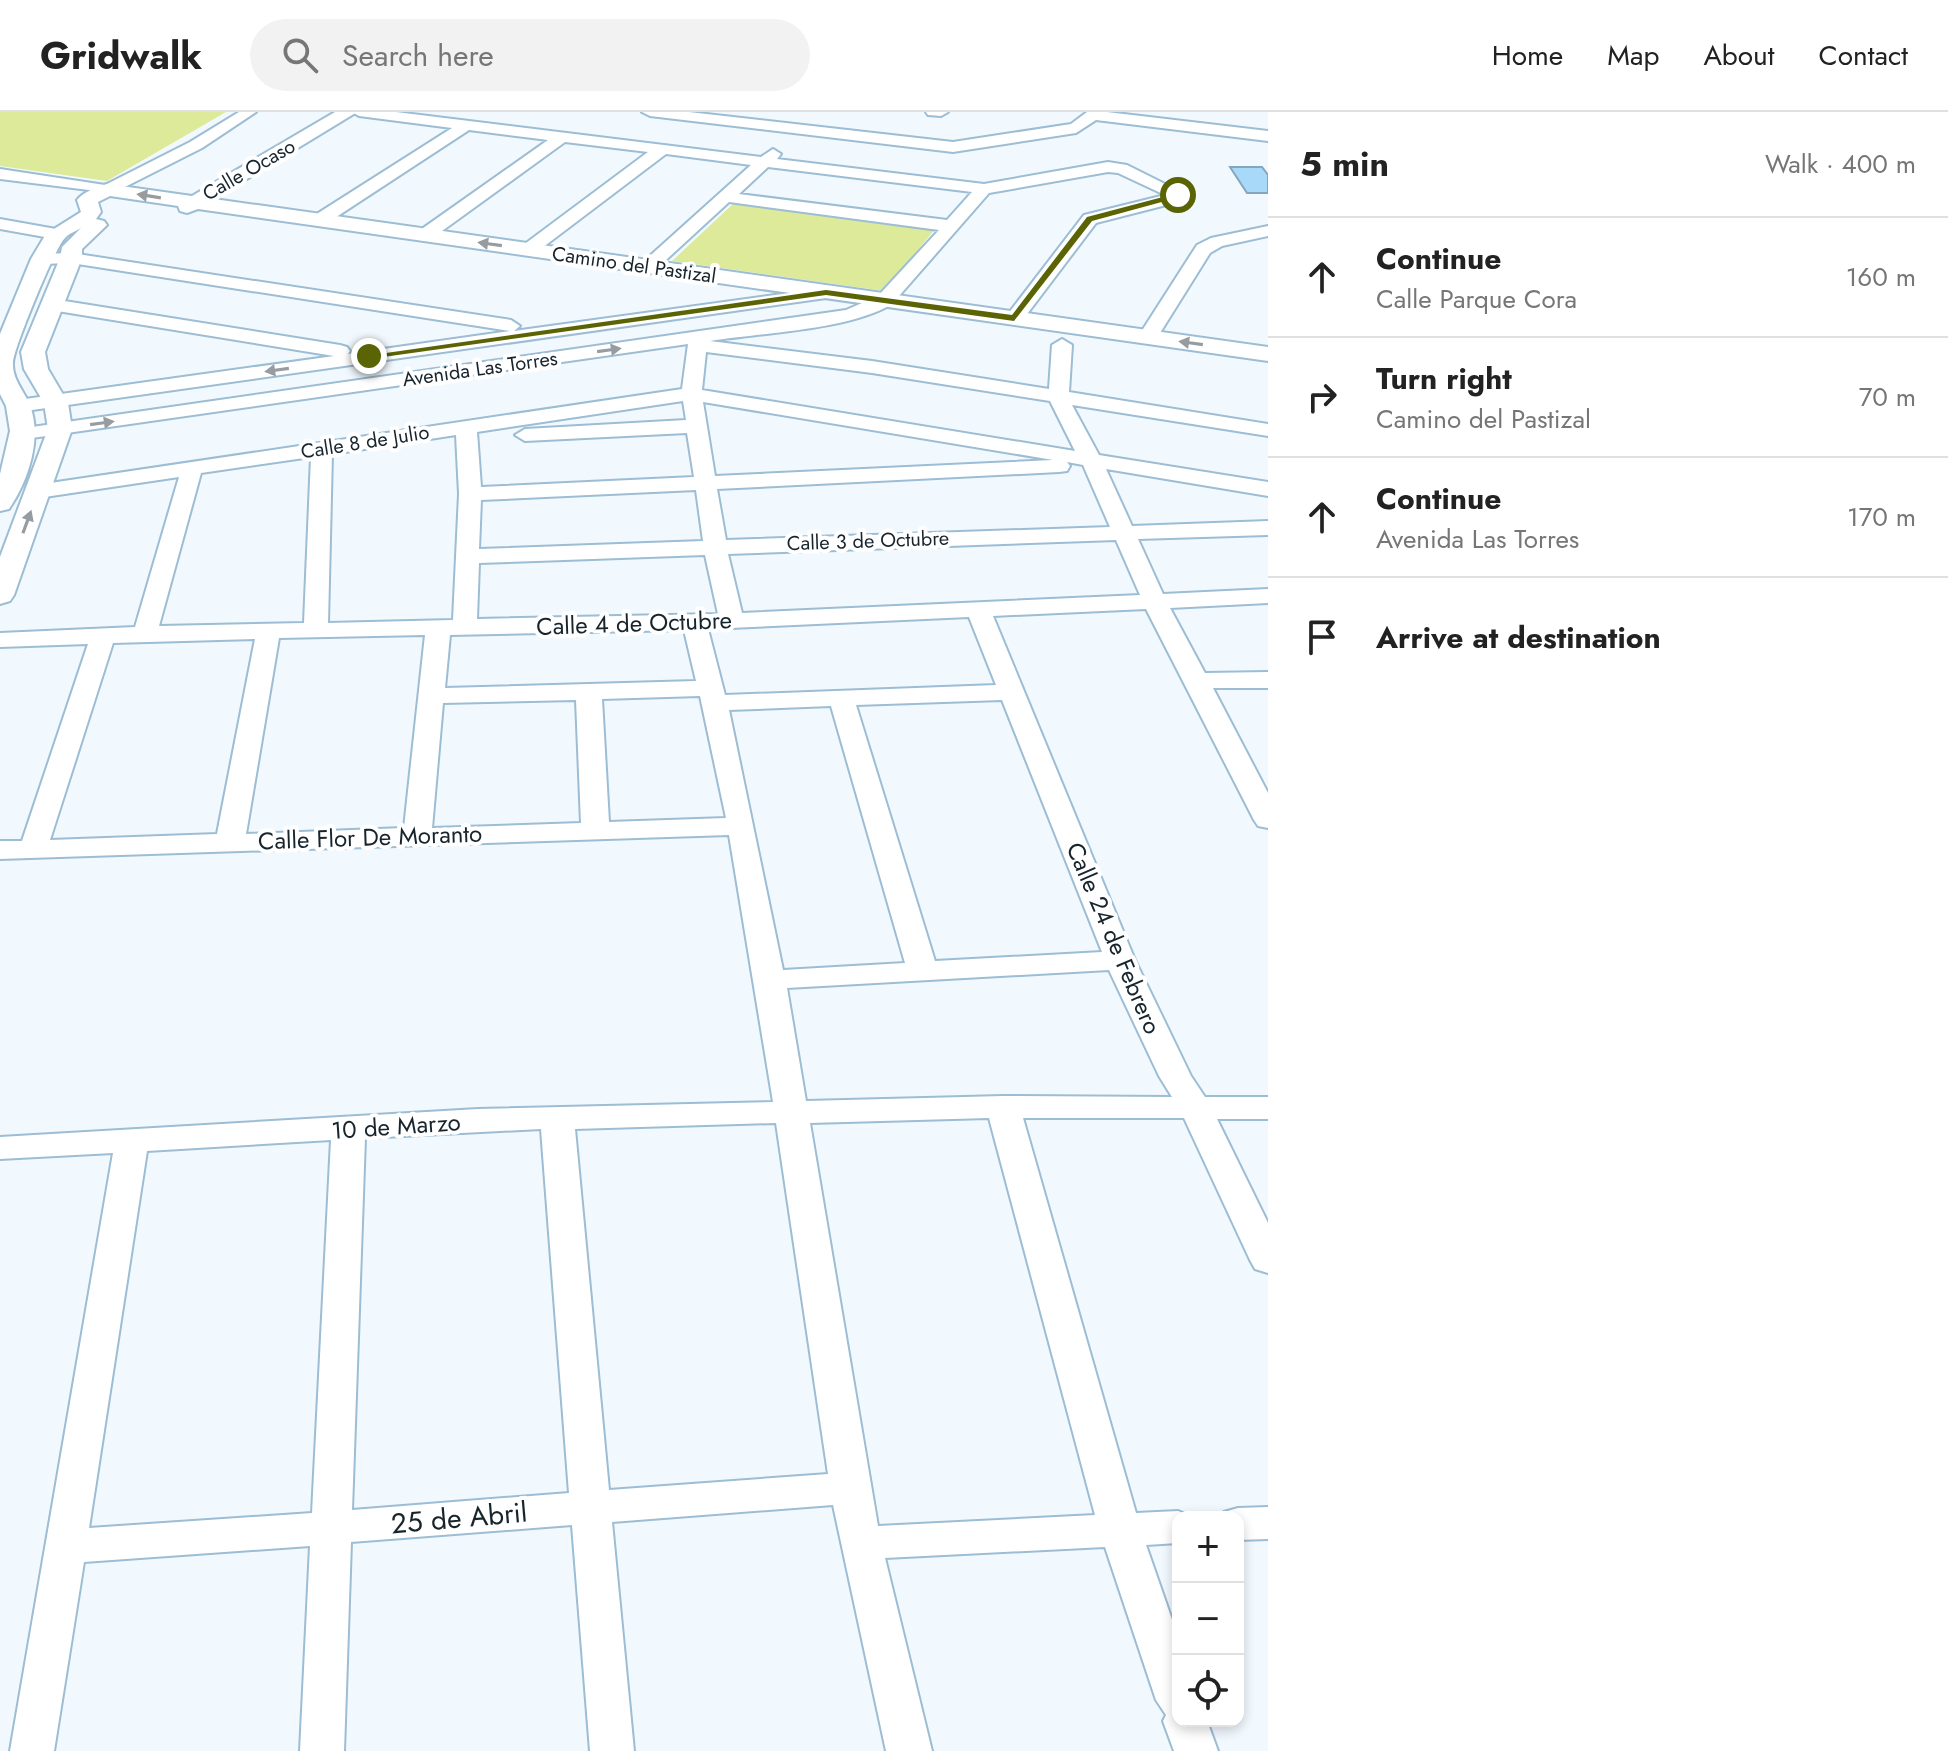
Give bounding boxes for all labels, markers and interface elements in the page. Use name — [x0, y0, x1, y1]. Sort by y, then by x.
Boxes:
search box — [250, 19, 810, 91]
text: Gridwalk — [40, 28, 202, 83]
icon: search — [278, 33, 322, 77]
text: Search here — [342, 34, 494, 77]
text: Home — [1492, 35, 1563, 76]
text: Map — [1607, 35, 1659, 76]
text: About — [1703, 35, 1775, 76]
text: Contact — [1819, 35, 1908, 76]
street label: Calle Ocaso — [197, 132, 301, 208]
text: 5 min — [1300, 140, 1389, 189]
text: Walk · 400 m — [1765, 145, 1916, 183]
route start — [1160, 177, 1196, 213]
one-way arrow — [137, 190, 162, 202]
one-way arrow — [477, 237, 502, 250]
text: Continue — [1376, 237, 1502, 280]
street label: Camino del Pastizal — [550, 239, 718, 291]
icon: ahead — [1300, 255, 1344, 299]
text: 160 m — [1846, 258, 1916, 296]
text: Calle Parque Cora — [1376, 280, 1577, 318]
one-way arrow — [1178, 336, 1203, 349]
route end — [351, 338, 387, 374]
one-way arrow — [597, 343, 622, 356]
street label: Avenida Las Torres — [401, 344, 559, 394]
text: Turn right — [1376, 357, 1512, 400]
one-way arrow — [265, 364, 290, 377]
icon: right — [1300, 375, 1344, 419]
text: 70 m — [1859, 378, 1916, 416]
text: Camino del Pastizal — [1376, 400, 1591, 438]
one-way arrow — [90, 416, 115, 429]
street label: Calle 8 de Julio — [299, 418, 431, 466]
text: Continue — [1376, 477, 1502, 520]
icon: ahead — [1300, 495, 1344, 539]
text: 170 m — [1847, 498, 1916, 536]
one-way arrow — [21, 509, 33, 533]
text: Avenida Las Torres — [1376, 520, 1579, 558]
street label: Calle 3 de Octubre — [786, 524, 950, 558]
street label: Calle 4 de Octubre — [536, 602, 732, 644]
icon: arrive — [1300, 615, 1344, 659]
text: Arrive at destination — [1376, 616, 1661, 659]
street label: Calle Flor De Moranto — [257, 816, 483, 858]
street label: Calle 24 de Febrero — [1058, 837, 1170, 1039]
street label: 10 de Marzo — [330, 1104, 462, 1148]
street label: 25 de Abril — [389, 1492, 529, 1544]
map controls — [1172, 1511, 1244, 1727]
button: + — [1172, 1511, 1244, 1583]
button: − — [1172, 1583, 1244, 1655]
button: locate — [1172, 1655, 1244, 1727]

